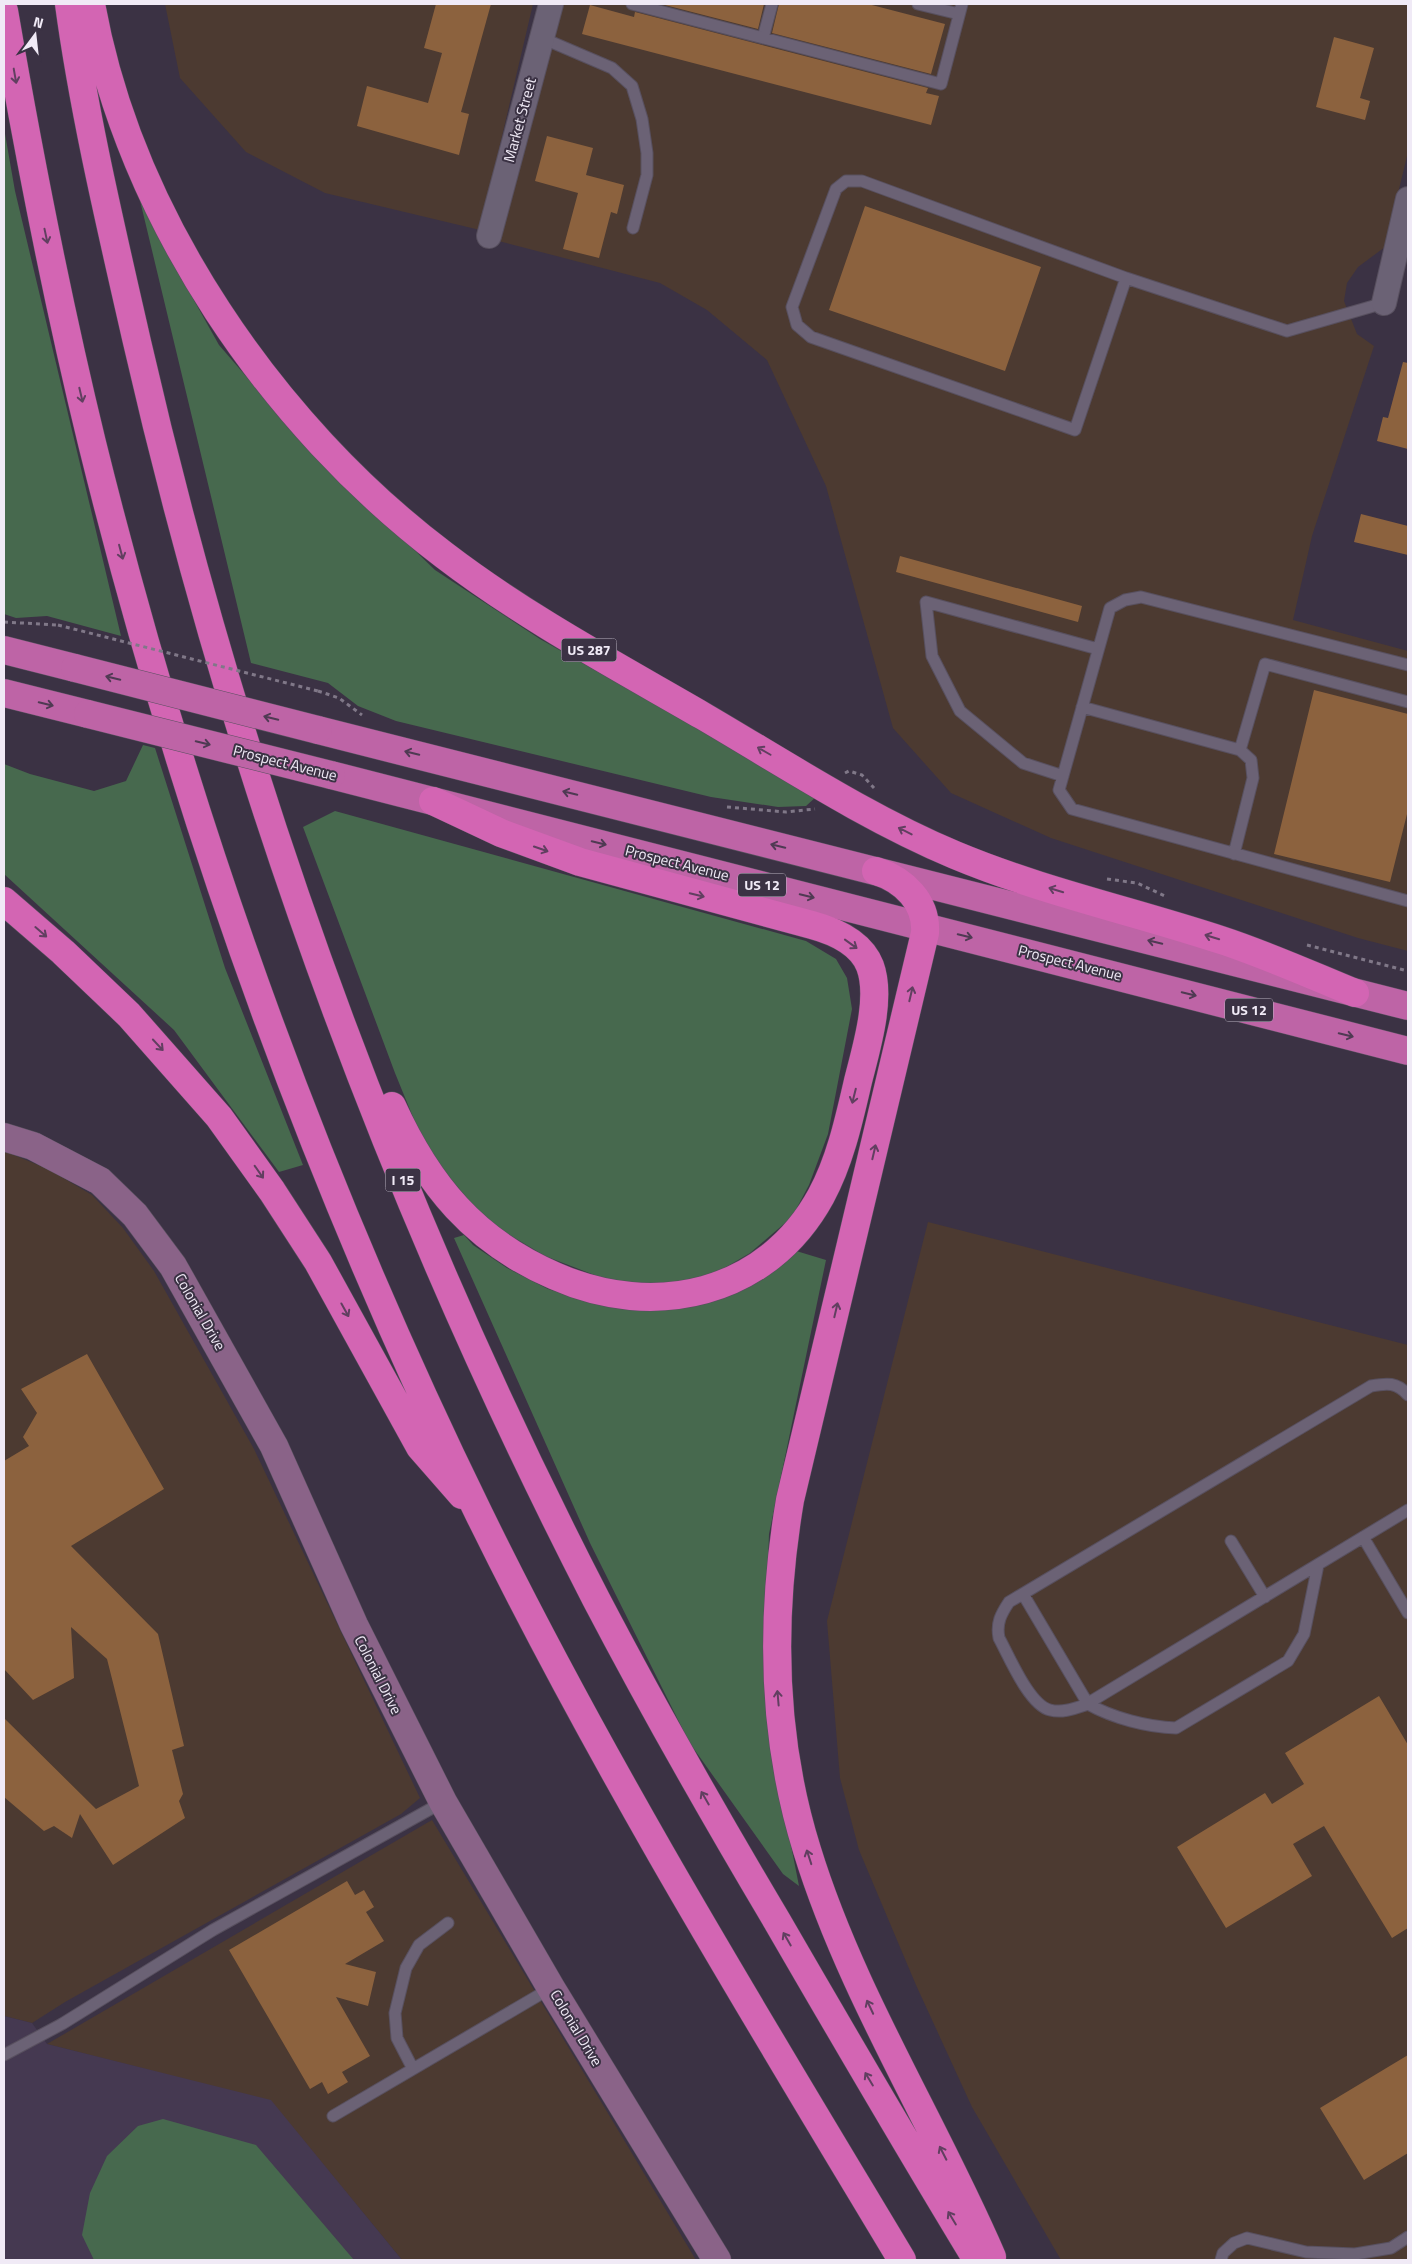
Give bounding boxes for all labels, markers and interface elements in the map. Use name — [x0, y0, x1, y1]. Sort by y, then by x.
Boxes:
north arrow — [10, 10, 60, 60]
text: N — [31, 11, 46, 33]
one-way arrow — [11, 68, 21, 84]
street label: Market Street — [497, 74, 542, 165]
one-way arrow — [41, 228, 51, 244]
one-way arrow — [77, 386, 86, 402]
one-way arrow — [116, 544, 126, 560]
road number: US 287 — [562, 638, 616, 662]
one-way arrow — [106, 673, 122, 682]
one-way arrow — [37, 700, 53, 709]
one-way arrow — [263, 713, 279, 722]
street label: Prospect Avenue — [231, 738, 339, 787]
one-way arrow — [195, 739, 211, 748]
one-way arrow — [756, 746, 771, 756]
one-way arrow — [404, 748, 420, 758]
one-way arrow — [562, 788, 578, 797]
one-way arrow — [898, 826, 913, 835]
street label: Prospect Avenue — [623, 838, 731, 887]
one-way arrow — [590, 839, 606, 848]
one-way arrow — [770, 841, 786, 850]
one-way arrow — [533, 845, 549, 854]
road number: US 12 — [738, 874, 786, 896]
one-way arrow — [1049, 884, 1065, 894]
one-way arrow — [689, 891, 705, 900]
one-way arrow — [799, 892, 815, 901]
one-way arrow — [34, 927, 47, 938]
one-way arrow — [956, 932, 972, 942]
one-way arrow — [1204, 932, 1220, 941]
one-way arrow — [1148, 937, 1164, 946]
street label: Prospect Avenue — [1016, 938, 1124, 987]
one-way arrow — [844, 939, 858, 949]
one-way arrow — [907, 987, 916, 1003]
one-way arrow — [1180, 990, 1196, 999]
road number: US 12 — [1225, 998, 1273, 1022]
one-way arrow — [1338, 1030, 1354, 1040]
one-way arrow — [152, 1039, 164, 1052]
one-way arrow — [849, 1088, 858, 1104]
one-way arrow — [869, 1145, 879, 1161]
one-way arrow — [254, 1165, 264, 1179]
road number: I 15 — [386, 1168, 420, 1192]
street label: Colonial Drive — [169, 1269, 232, 1355]
one-way arrow — [341, 1302, 351, 1316]
one-way arrow — [832, 1303, 841, 1319]
street label: Colonial Drive — [349, 1631, 408, 1718]
one-way arrow — [773, 1690, 783, 1706]
one-way arrow — [700, 1791, 710, 1806]
one-way arrow — [804, 1850, 813, 1865]
one-way arrow — [781, 1932, 791, 1946]
street label: Colonial Drive — [544, 1985, 608, 2070]
one-way arrow — [865, 2000, 875, 2015]
one-way arrow — [864, 2072, 874, 2086]
one-way arrow — [938, 2146, 947, 2161]
one-way arrow — [947, 2212, 957, 2226]

